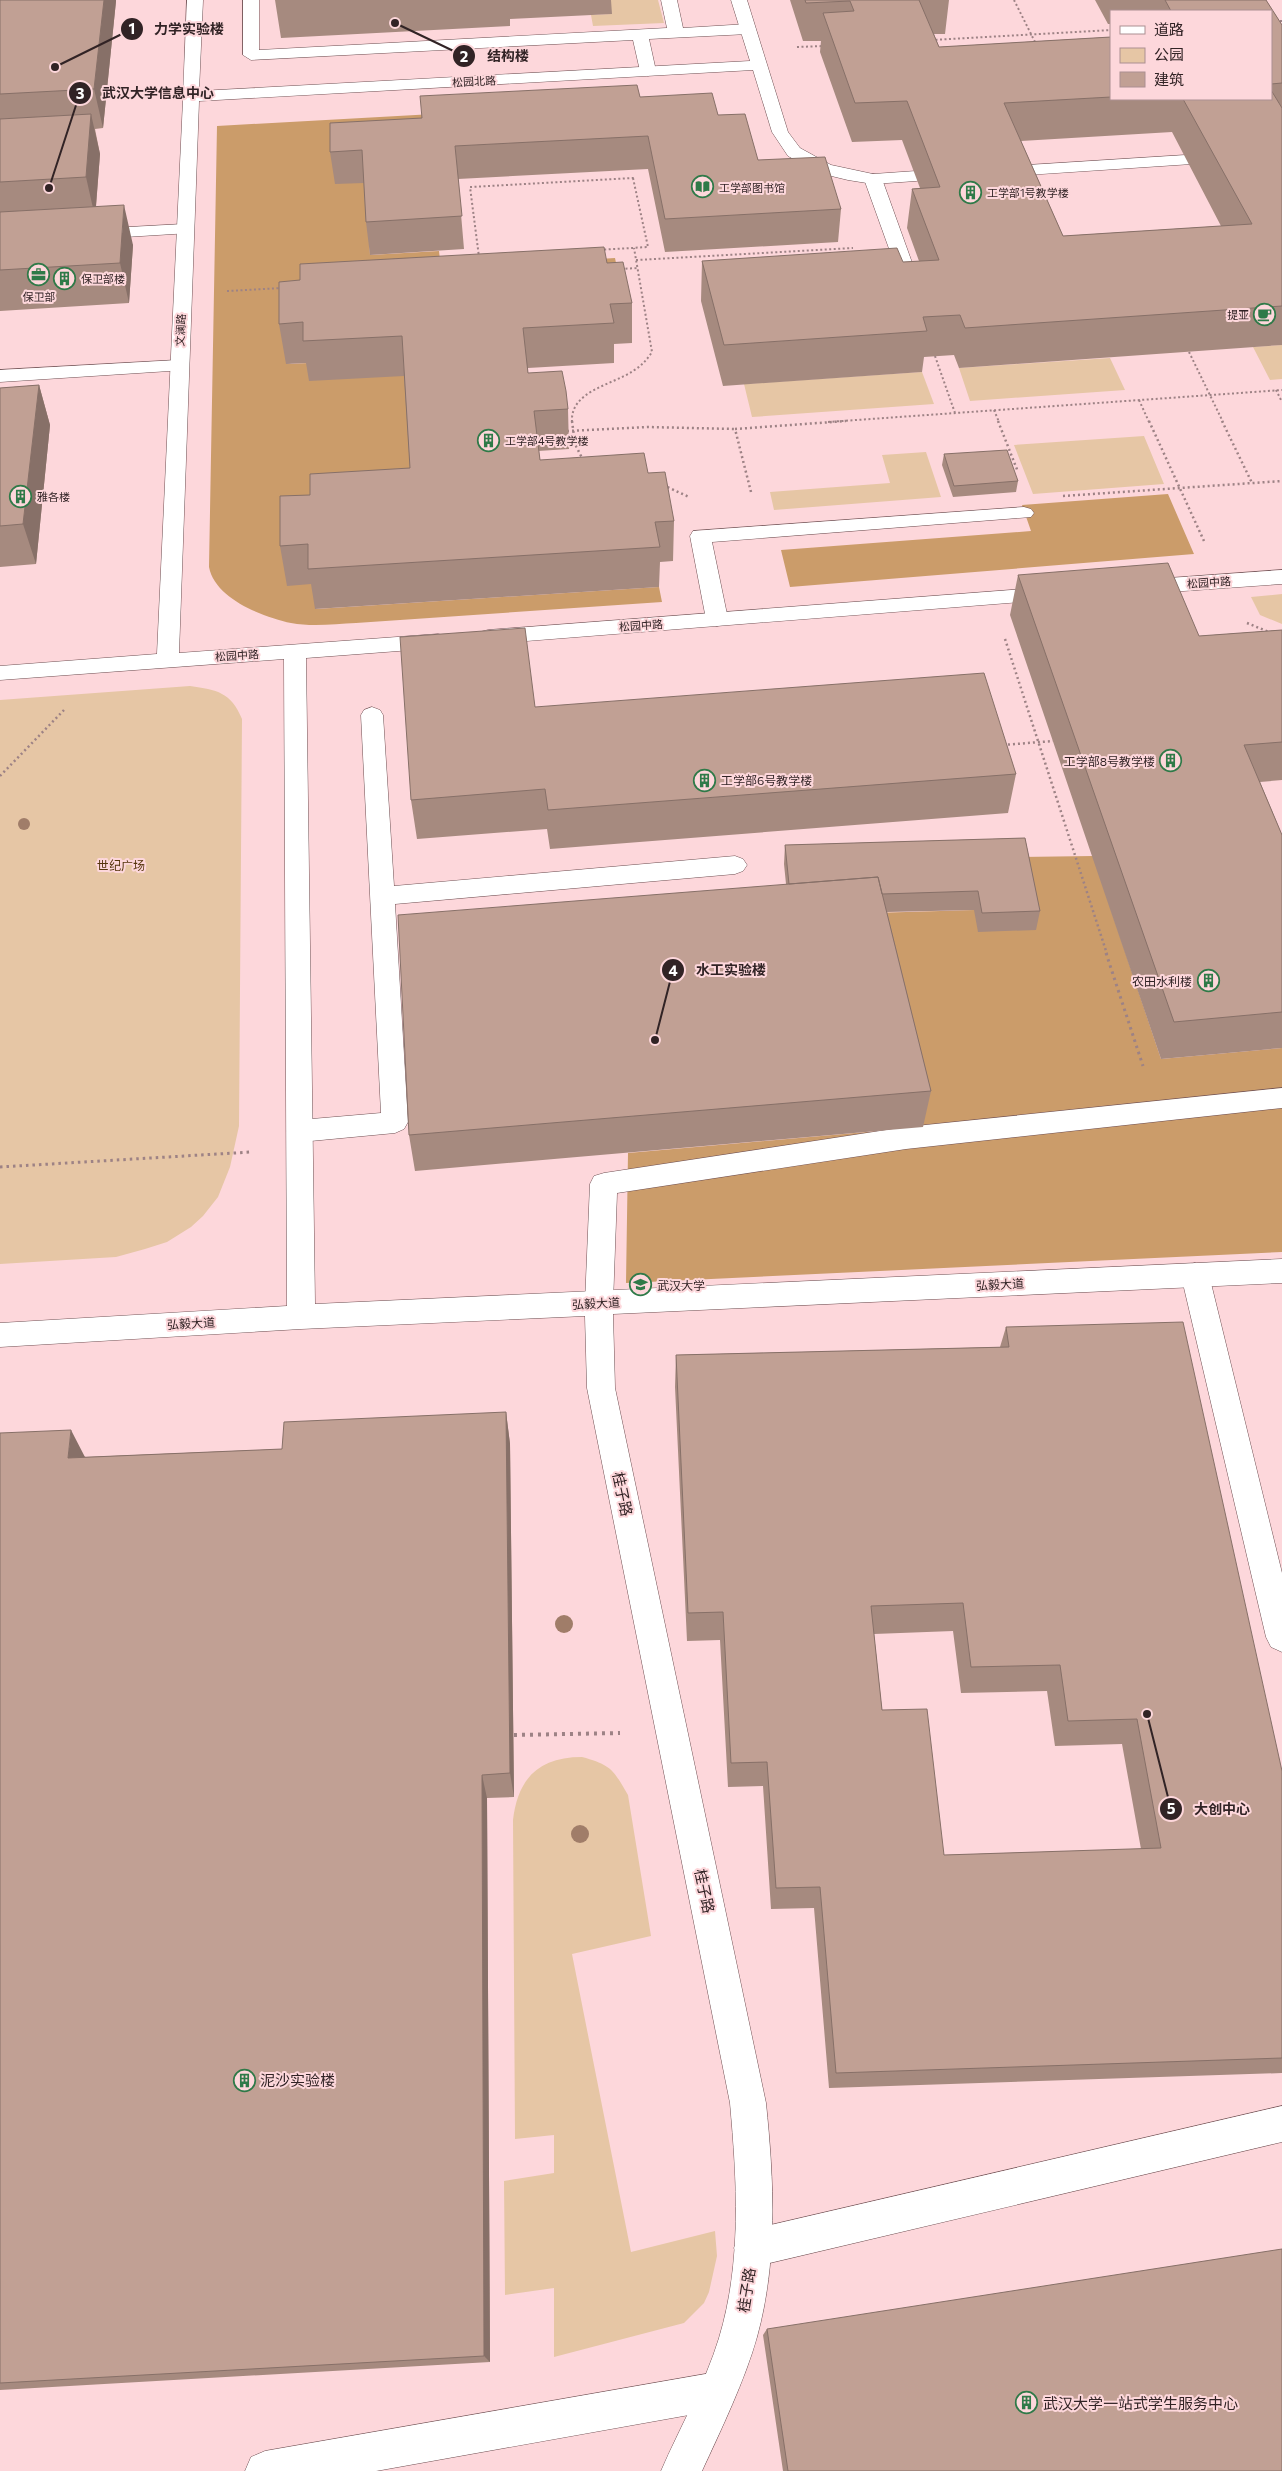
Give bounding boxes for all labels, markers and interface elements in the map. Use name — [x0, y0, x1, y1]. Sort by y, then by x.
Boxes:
legend — [1110, 10, 1272, 100]
callout: 力学实验楼 — [119, 15, 234, 44]
text: 1 — [129, 19, 135, 37]
text: 力学实验楼 — [154, 20, 224, 37]
text: 道路 — [1154, 20, 1184, 38]
callout: 结构楼 — [452, 42, 539, 71]
text: 公园 — [1154, 45, 1184, 63]
text: 2 — [460, 47, 468, 65]
text: 结构楼 — [487, 47, 529, 64]
text: 建筑 — [1154, 70, 1184, 88]
street label: 松园北路 — [452, 73, 496, 89]
callout: 武汉大学信息中心 — [67, 79, 224, 108]
text: 3 — [76, 84, 85, 102]
text: 武汉大学信息中心 — [102, 84, 214, 101]
library icon: 工学部图书馆 — [691, 175, 715, 199]
building icon: 工学部1号教学楼 — [959, 180, 983, 204]
place label: 工学部图书馆 — [719, 181, 785, 194]
place label: 工学部1号教学楼 — [987, 186, 1069, 199]
office icon: 保卫部 — [27, 263, 51, 287]
building icon: 保卫部楼 — [53, 266, 77, 290]
place label: 保卫部楼 — [81, 272, 125, 285]
place label: 保卫部 — [23, 290, 56, 303]
cafe icon: 提亚 — [1253, 302, 1277, 326]
place label: 提亚 — [1227, 308, 1249, 321]
street label: 文澜路 — [173, 313, 187, 347]
building icon: 工学部4号教学楼 — [477, 428, 501, 452]
place label: 工学部4号教学楼 — [505, 434, 589, 447]
building icon: 雅各楼 — [9, 484, 33, 508]
place label: 雅各楼 — [37, 490, 70, 503]
street label: 松园中路 — [1187, 574, 1231, 590]
street label: 松园中路 — [619, 617, 663, 633]
street label: 松园中路 — [215, 647, 259, 663]
building icon: 工学部8号教学楼 — [1159, 749, 1183, 773]
place label: 工学部8号教学楼 — [1064, 754, 1155, 768]
building icon: 工学部6号教学楼 — [693, 768, 717, 792]
place label: 工学部6号教学楼 — [721, 773, 812, 787]
park label: 世纪广场 — [97, 858, 145, 872]
callout: 水工实验楼 — [661, 956, 776, 985]
text: 4 — [668, 961, 678, 979]
text: 水工实验楼 — [696, 961, 766, 978]
building icon: 农田水利楼 — [1196, 969, 1220, 993]
place label: 农田水利楼 — [1132, 974, 1192, 988]
school or university icon: 武汉大学 — [629, 1273, 653, 1297]
street label: 弘毅大道 — [976, 1276, 1024, 1292]
place label: 武汉大学 — [657, 1278, 705, 1292]
street label: 弘毅大道 — [572, 1295, 620, 1311]
street label: 弘毅大道 — [167, 1315, 215, 1331]
street label: 桂子路 — [610, 1470, 636, 1518]
callout: 大创中心 — [1159, 1795, 1260, 1824]
text: 5 — [1167, 1799, 1176, 1817]
text: 大创中心 — [1194, 1800, 1250, 1817]
street label: 桂子路 — [692, 1867, 718, 1915]
building icon: 泥沙实验楼 — [232, 2068, 256, 2092]
place label: 泥沙实验楼 — [260, 2071, 335, 2089]
street label: 桂子路 — [734, 2266, 758, 2314]
building icon: 武汉大学一站式学生服务中心 — [1015, 2391, 1039, 2415]
place label: 武汉大学一站式学生服务中心 — [1043, 2394, 1238, 2412]

